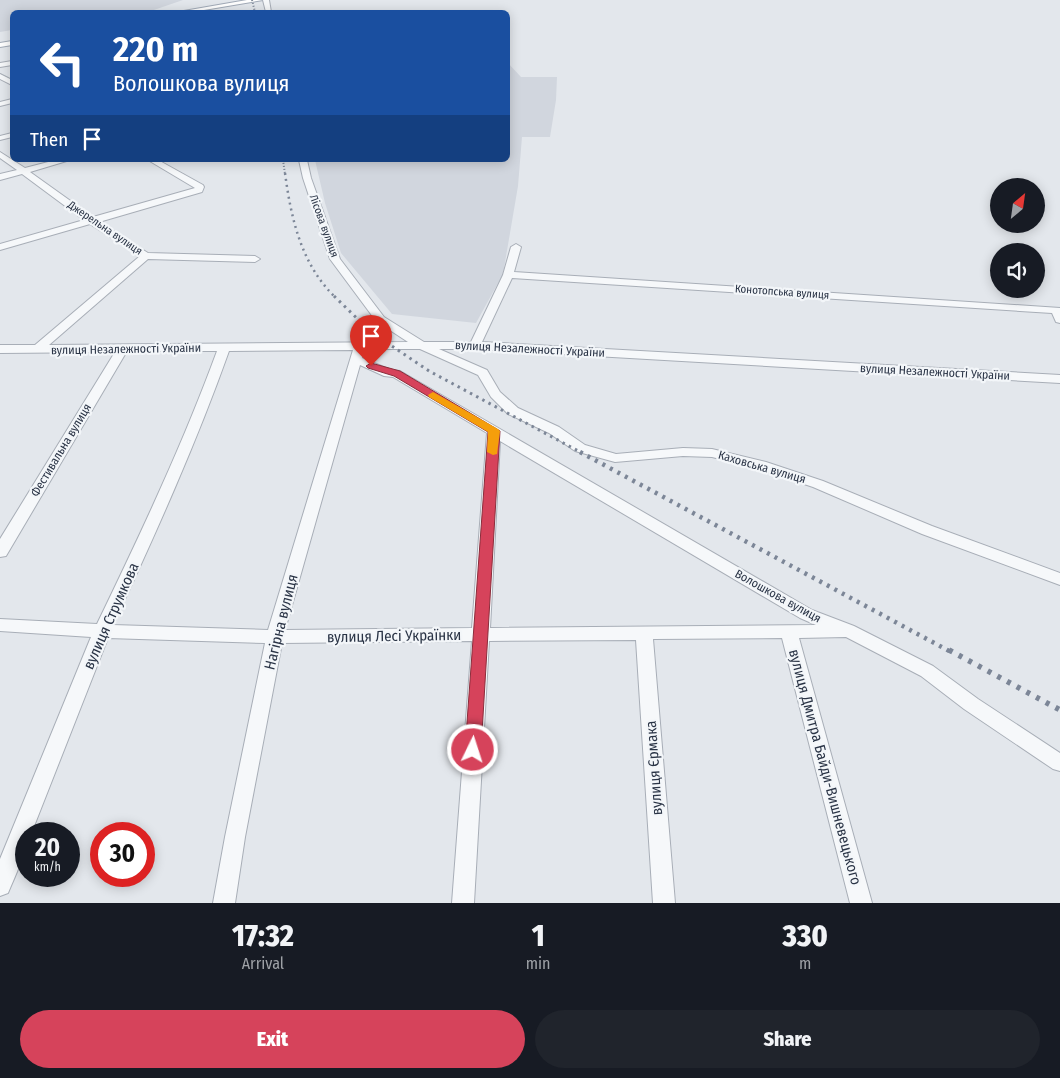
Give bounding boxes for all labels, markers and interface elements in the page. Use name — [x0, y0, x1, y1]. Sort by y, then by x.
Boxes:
text: 220 m — [113, 28, 199, 70]
icon: left — [30, 30, 95, 95]
text: Волошкова вулиця — [113, 70, 290, 97]
icon: arrive — [78, 125, 106, 153]
text: Then — [30, 128, 68, 151]
north arrow — [990, 178, 1045, 232]
map controls — [990, 178, 1045, 298]
street label: Лісова вулиця — [307, 193, 341, 259]
street label: Джерельна вулиця — [64, 198, 145, 258]
button: sound — [990, 243, 1045, 298]
street label: Конотопська вулиця — [734, 282, 830, 302]
pin — [350, 315, 392, 366]
icon: arrive — [357, 322, 385, 350]
street label: вулиця Незалежності України — [455, 338, 605, 360]
street label: вулиця Незалежності України — [51, 341, 201, 357]
street label: вулиця Незалежності України — [860, 361, 1010, 383]
street label: Фестивальна вулиця — [28, 401, 94, 499]
street label: Каховська вулиця — [717, 448, 807, 486]
street label: вулиця Струмкова — [79, 560, 143, 672]
street label: Волошкова вулиця — [733, 567, 823, 625]
street label: Нагірна вулиця — [260, 572, 302, 672]
street label: вулиця Лесі Українки — [327, 626, 461, 646]
street label: вулиця Дмитра Байди-Вишневецького — [785, 647, 865, 887]
street label: вулиця Єрмака — [642, 720, 666, 816]
position arrow — [446, 723, 498, 775]
speed limit sign: 30 — [90, 822, 155, 887]
text: 20 — [35, 833, 60, 863]
text: km/h — [34, 860, 61, 874]
text: 17:32 — [232, 918, 294, 954]
text: 1 — [532, 918, 545, 954]
text: 330 — [783, 918, 828, 954]
text: Arrival — [242, 954, 284, 973]
text: min — [526, 954, 551, 973]
text: m — [799, 954, 811, 973]
button: Exit — [20, 1010, 525, 1068]
button: Share — [535, 1010, 1040, 1068]

